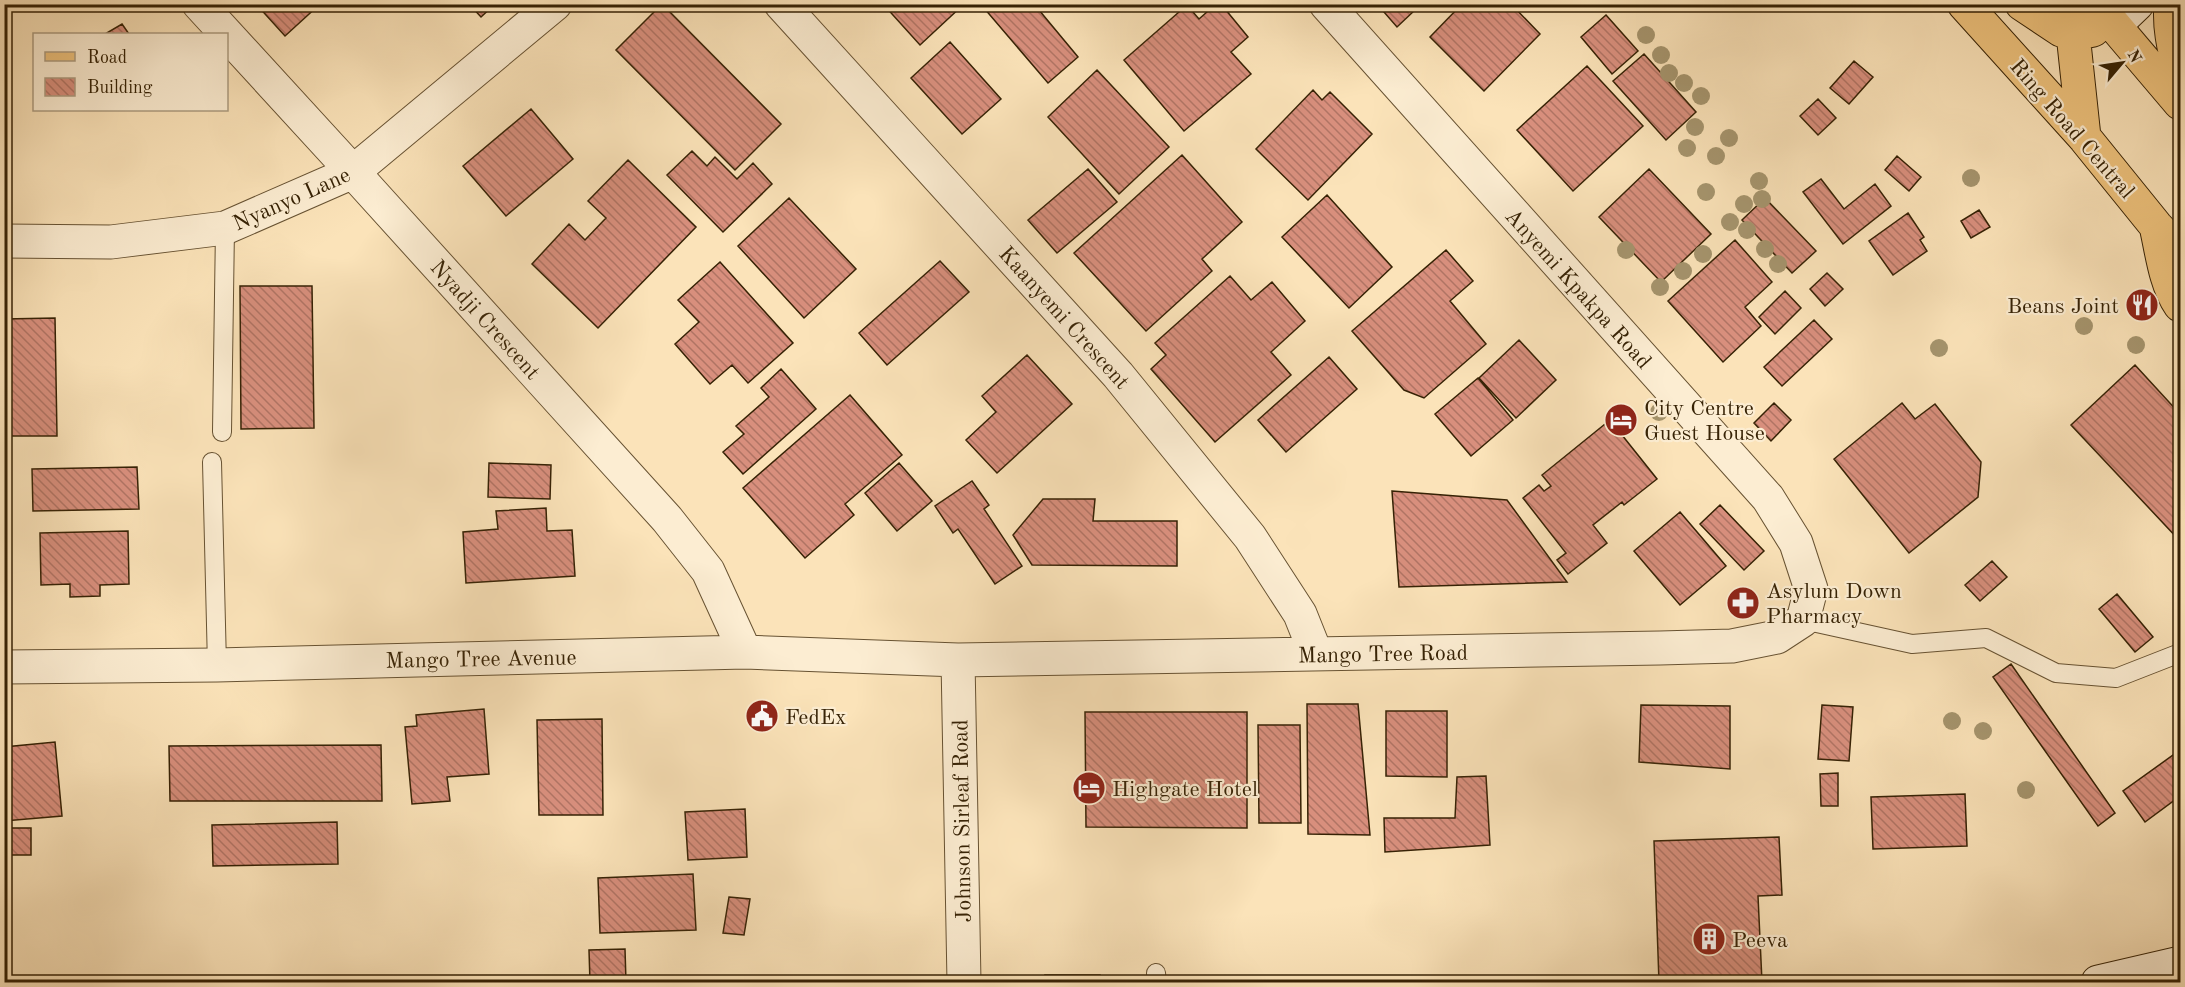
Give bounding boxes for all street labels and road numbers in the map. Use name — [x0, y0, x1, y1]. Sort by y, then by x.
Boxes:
street label: Ring Road Central — [2005, 55, 2138, 203]
street label: Nyanyo Lane — [230, 164, 354, 235]
street label: Anyemi Kpakpa Road — [1500, 205, 1655, 374]
street label: Kaanyemi Crescent — [994, 243, 1133, 394]
street label: Nyadji Crescent — [425, 256, 544, 384]
street label: Mango Tree Road — [1298, 643, 1468, 667]
street label: Mango Tree Avenue — [385, 647, 577, 673]
street label: Johnson Sirleaf Road — [950, 719, 976, 923]

